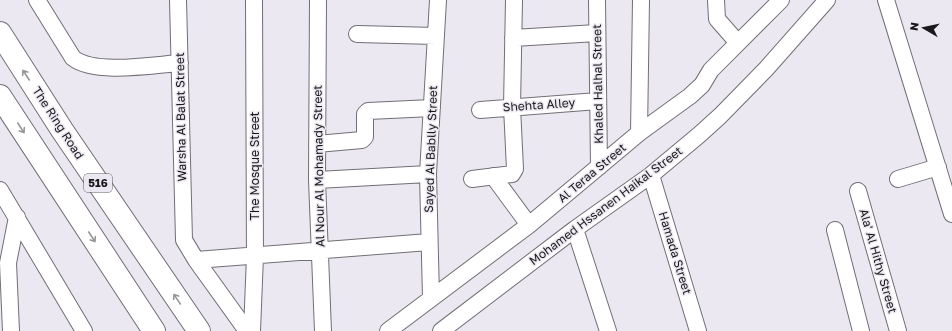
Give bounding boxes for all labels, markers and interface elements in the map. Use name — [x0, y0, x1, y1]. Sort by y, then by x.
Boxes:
north arrow — [904, 8, 944, 48]
text: N — [907, 21, 921, 32]
street label: Khaled Halhal Street — [589, 24, 606, 144]
street label: Warsha Al Balat Street — [172, 52, 189, 182]
one-way arrow — [22, 69, 31, 80]
street label: The Ring Road — [29, 84, 87, 162]
street label: Al Nour Al Mohamady Street — [310, 85, 327, 247]
street label: Sayed Al Bablly Street — [421, 85, 440, 213]
street label: Shehta Alley — [502, 94, 576, 115]
street label: The Mosque Street — [247, 111, 262, 220]
one-way arrow — [17, 122, 25, 133]
street label: Al Teraa Street — [554, 140, 629, 206]
street label: Mohamed Hssanen Haikal Street — [526, 143, 685, 268]
road number: 516 — [84, 174, 112, 192]
street label: Ala' Al Hithy Street — [856, 207, 901, 315]
street label: Hamada Street — [656, 210, 695, 296]
one-way arrow — [89, 231, 97, 243]
one-way arrow — [173, 294, 181, 305]

